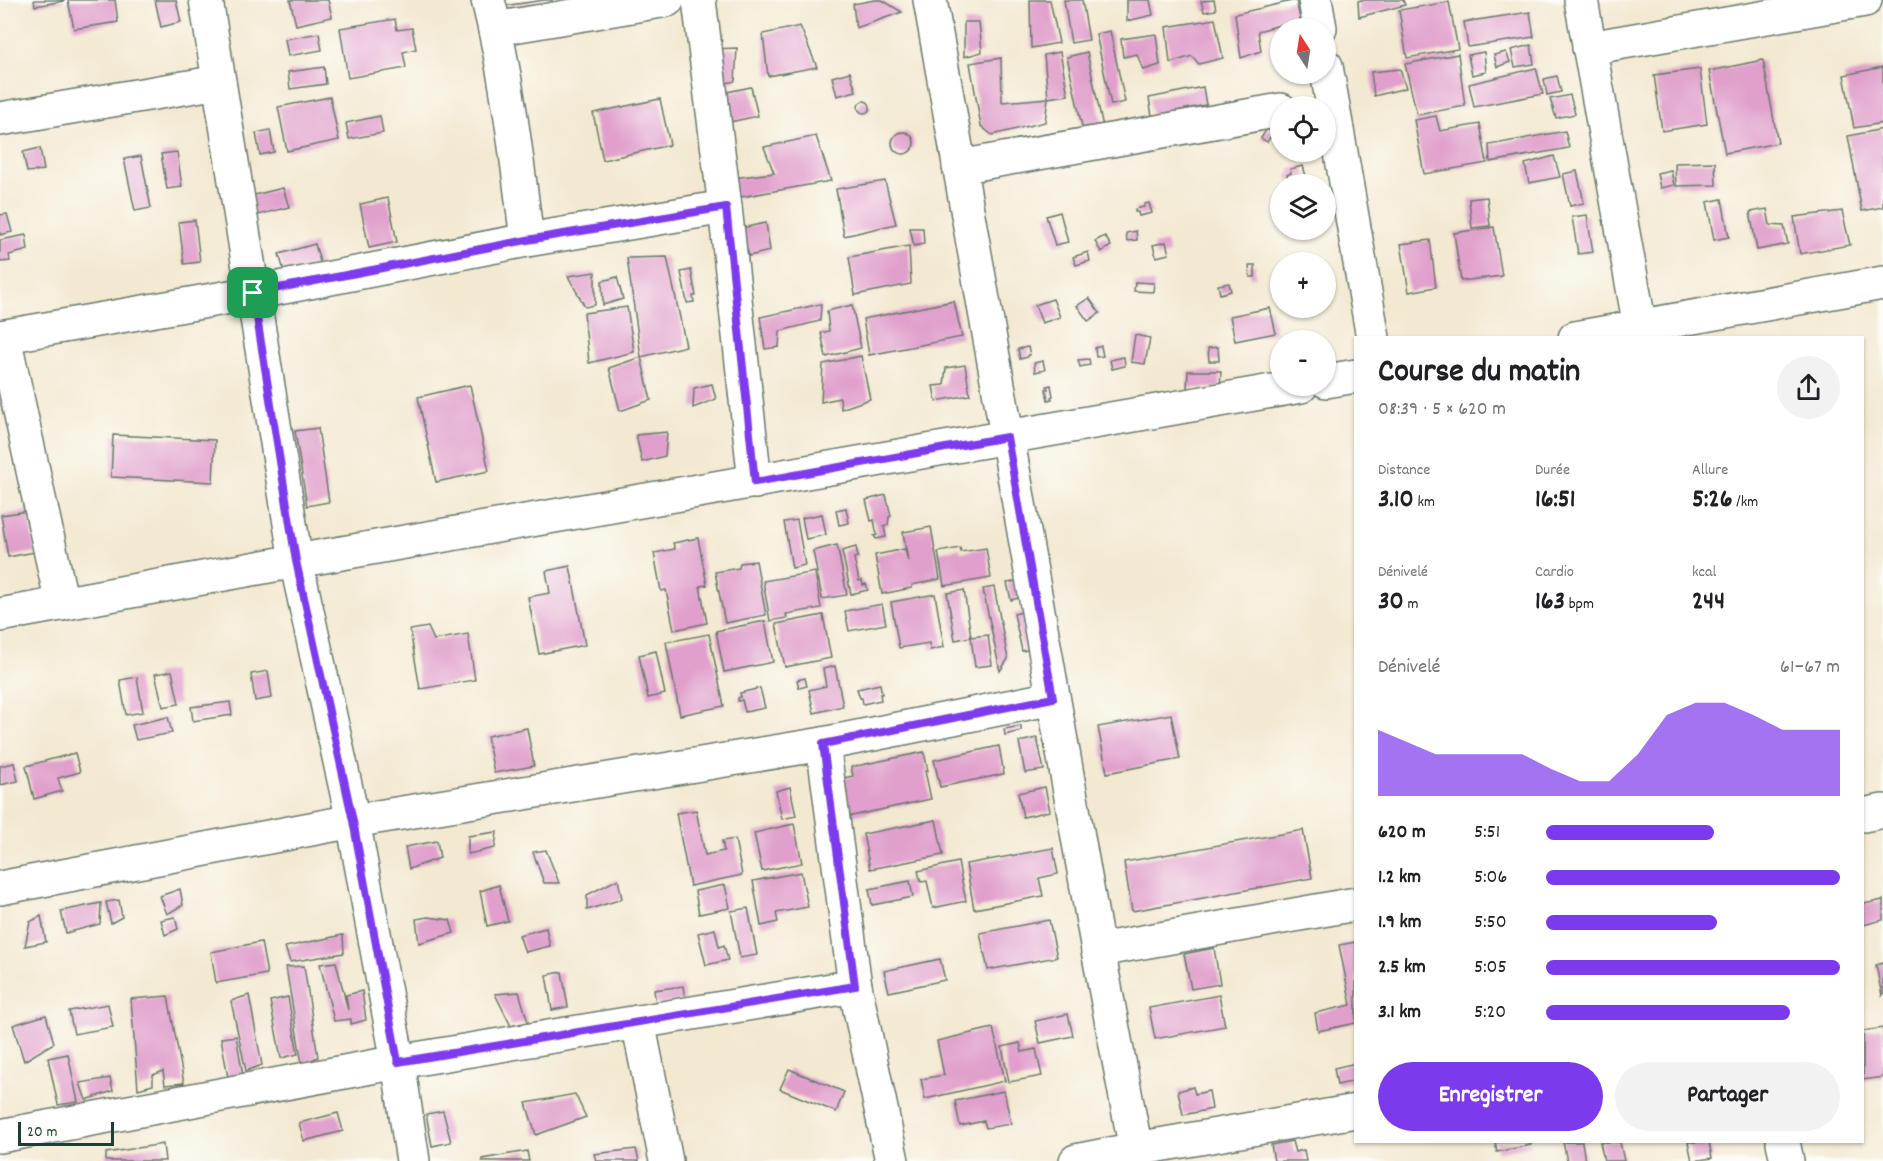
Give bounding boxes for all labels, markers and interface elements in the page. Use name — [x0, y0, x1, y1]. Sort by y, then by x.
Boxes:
north arrow — [1270, 18, 1336, 84]
map controls — [1270, 18, 1336, 396]
button: locate — [1270, 96, 1336, 162]
button: layers — [1270, 174, 1336, 240]
button: + — [1270, 252, 1336, 318]
pin — [227, 267, 278, 318]
icon: arrive — [236, 276, 269, 309]
button: − — [1270, 330, 1336, 396]
text: Course du matin — [1378, 350, 1580, 397]
button: share — [1777, 356, 1840, 419]
text: 08:39 · 5 × 620 m — [1378, 396, 1506, 424]
text: Distance — [1378, 459, 1430, 482]
text: Durée — [1535, 459, 1570, 482]
text: Allure — [1692, 459, 1728, 482]
text: 3.10 — [1378, 482, 1414, 519]
text: 16:51 — [1535, 482, 1575, 519]
text: 5:26 — [1692, 482, 1732, 519]
text: km — [1414, 491, 1435, 514]
text: /km — [1732, 491, 1758, 514]
text: Dénivelé — [1378, 561, 1428, 584]
text: Cardio — [1535, 561, 1574, 584]
text: kcal — [1692, 561, 1716, 584]
text: 30 — [1378, 584, 1404, 621]
text: 163 — [1535, 584, 1565, 621]
text: 244 — [1692, 584, 1725, 621]
text: m — [1404, 593, 1418, 616]
text: bpm — [1565, 593, 1594, 616]
text: Dénivelé — [1378, 654, 1440, 682]
text: 61–67 m — [1780, 654, 1840, 682]
text: 620 m — [1378, 819, 1426, 847]
text: 5:51 — [1474, 819, 1500, 847]
text: 1.2 km — [1378, 864, 1421, 892]
text: 5:06 — [1474, 864, 1507, 892]
text: 1.9 km — [1378, 909, 1421, 937]
text: 5:50 — [1474, 909, 1507, 937]
text: 2.5 km — [1378, 954, 1426, 982]
text: 5:05 — [1474, 954, 1507, 982]
text: 3.1 km — [1378, 999, 1421, 1027]
text: 5:20 — [1474, 999, 1506, 1027]
button: Enregistrer — [1378, 1062, 1603, 1131]
button: Partager — [1615, 1062, 1840, 1131]
scale bar — [18, 1119, 114, 1146]
text: 20 m — [27, 1121, 57, 1144]

